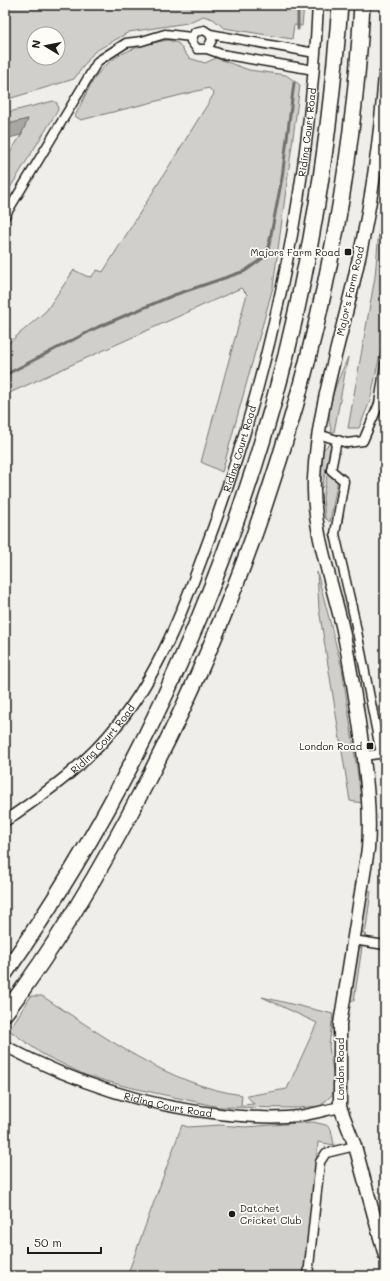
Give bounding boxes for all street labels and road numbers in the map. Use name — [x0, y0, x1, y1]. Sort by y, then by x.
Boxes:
street label: Riding Court Road — [294, 87, 319, 178]
street label: Major's Farm Road — [333, 245, 367, 337]
street label: Riding Court Road — [219, 404, 259, 494]
street label: Riding Court Road — [67, 701, 138, 777]
street label: London Road — [333, 1038, 347, 1100]
street label: Riding Court Road — [122, 1088, 213, 1120]

